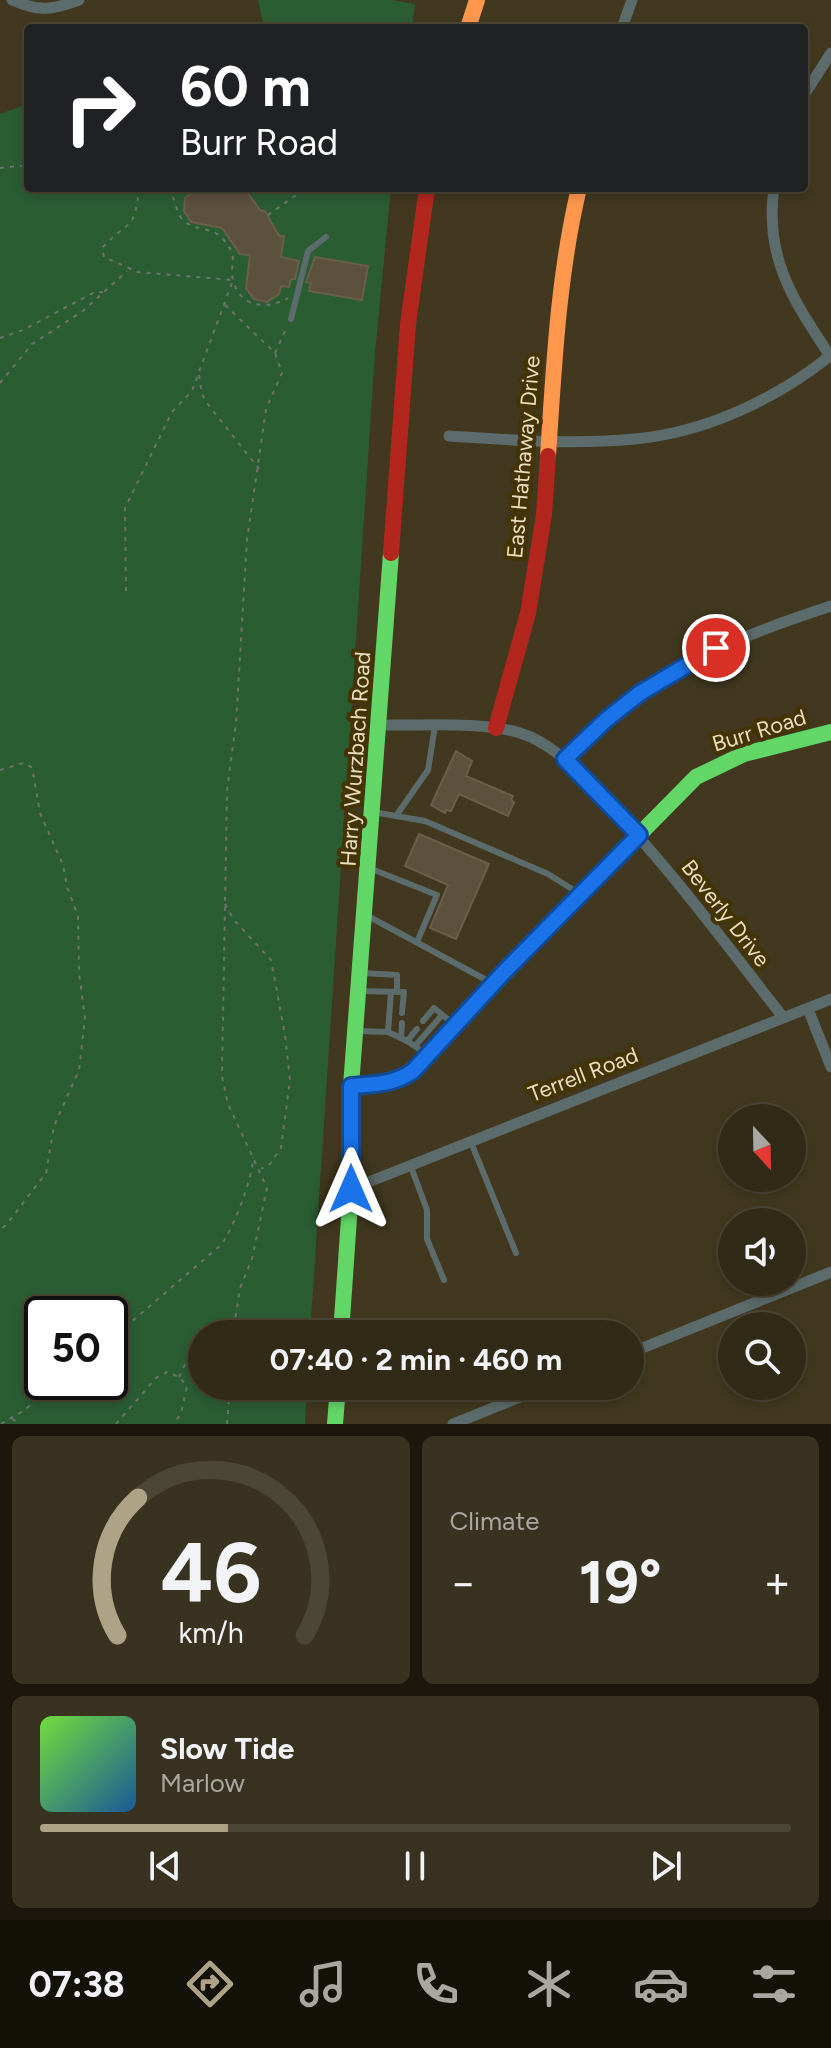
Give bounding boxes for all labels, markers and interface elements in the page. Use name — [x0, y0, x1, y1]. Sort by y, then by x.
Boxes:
text: 60 m — [180, 53, 311, 120]
icon: right — [48, 56, 152, 160]
text: Burr Road — [180, 121, 338, 164]
street label: East Hathaway Drive — [501, 354, 546, 560]
pin — [682, 614, 750, 682]
icon: arrive — [694, 626, 738, 670]
street label: Harry Wurzbach Road — [335, 651, 376, 867]
street label: Burr Road — [709, 703, 809, 758]
street label: Beverly Drive — [675, 854, 776, 972]
street label: Terrell Road — [524, 1041, 642, 1108]
north arrow — [718, 1104, 806, 1192]
map controls — [718, 1104, 806, 1400]
position arrow — [309, 1147, 393, 1231]
button: sound — [718, 1208, 806, 1296]
speed limit sign: 50 — [24, 1296, 128, 1400]
button: search — [718, 1312, 806, 1400]
text: 07:40 · 2 min · 460 m — [270, 1341, 562, 1378]
text: Climate — [450, 1505, 539, 1537]
text: 46 — [160, 1523, 261, 1623]
text: 19° — [579, 1546, 662, 1618]
text: − — [450, 1556, 477, 1609]
text: + — [764, 1556, 791, 1609]
text: km/h — [178, 1616, 243, 1650]
text: Slow Tide — [160, 1730, 294, 1767]
text: Marlow — [160, 1767, 245, 1799]
icon: previous — [143, 1844, 187, 1888]
icon: pause — [393, 1844, 437, 1888]
icon: next — [644, 1844, 688, 1888]
icon: directions — [182, 1956, 238, 2012]
icon: music — [295, 1956, 351, 2012]
icon: phone — [408, 1956, 464, 2012]
icon: climate — [521, 1956, 577, 2012]
icon: car — [633, 1956, 689, 2012]
icon: filters — [746, 1956, 802, 2012]
text: 07:38 — [28, 1963, 125, 2006]

